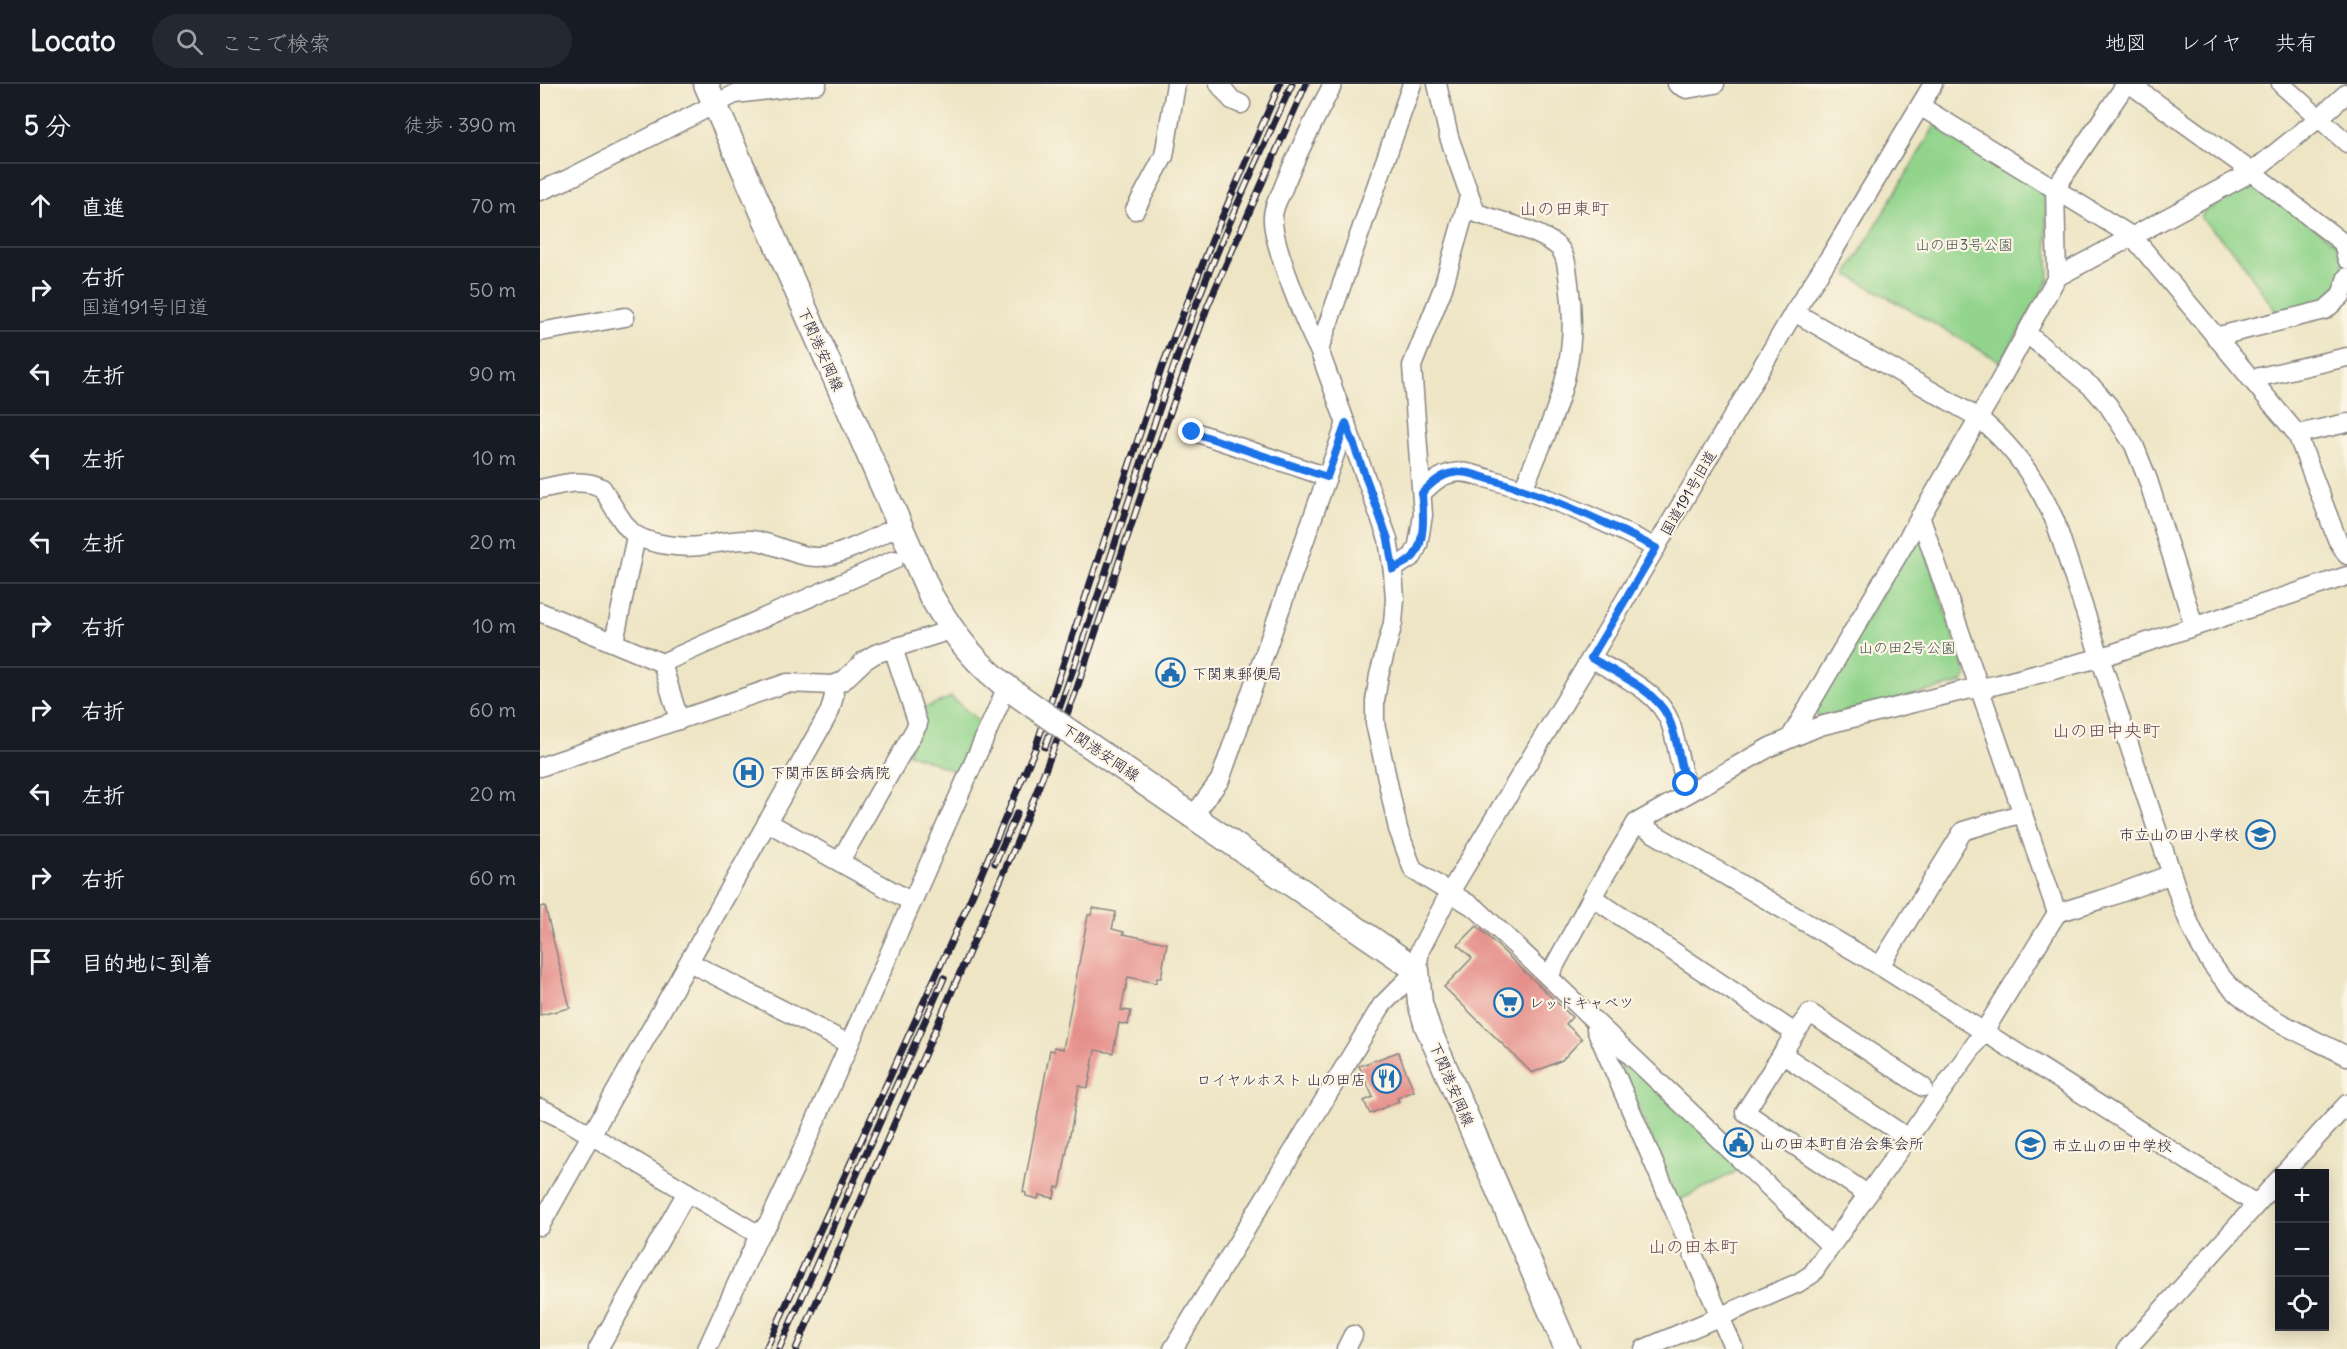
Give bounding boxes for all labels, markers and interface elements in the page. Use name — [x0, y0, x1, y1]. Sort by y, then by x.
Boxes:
search box — [152, 14, 572, 68]
text: Locato — [30, 23, 116, 59]
icon: search — [173, 25, 206, 58]
text: ここで検索 — [221, 29, 331, 57]
text: 地図 — [2105, 29, 2147, 56]
text: レイヤ — [2180, 29, 2242, 56]
text: 共有 — [2275, 29, 2317, 56]
text: 5 分 — [24, 109, 71, 142]
text: 徒歩 · 390 m — [404, 112, 516, 137]
icon: ahead — [24, 189, 57, 222]
text: 直進 — [81, 193, 125, 221]
text: 70 m — [471, 193, 516, 218]
district label: 山の田東町 — [1519, 197, 1609, 220]
park label: 山の田3号公園 — [1915, 235, 2013, 254]
text: 右折 — [81, 263, 125, 291]
icon: right — [24, 273, 57, 306]
text: 50 m — [469, 277, 516, 302]
text: 国道191号旧道 — [81, 294, 208, 319]
street label: 下関港安岡線 — [794, 304, 848, 394]
icon: left — [24, 357, 57, 390]
text: 左折 — [81, 361, 125, 389]
text: 90 m — [469, 361, 516, 386]
route end — [1178, 418, 1204, 444]
icon: left — [24, 441, 57, 474]
text: 左折 — [81, 445, 125, 473]
text: 10 m — [473, 445, 516, 470]
street label: 国道191号旧道 — [1656, 447, 1720, 539]
icon: left — [24, 525, 57, 558]
text: 左折 — [81, 529, 125, 557]
text: 20 m — [470, 529, 516, 554]
icon: right — [24, 609, 57, 642]
text: 右折 — [81, 613, 125, 641]
text: 10 m — [473, 613, 516, 638]
park label: 山の田2号公園 — [1858, 638, 1956, 657]
public building icon: 下関東郵便局 — [1155, 657, 1187, 689]
place label: 下関東郵便局 — [1192, 664, 1282, 683]
icon: right — [24, 693, 57, 726]
text: 右折 — [81, 697, 125, 725]
text: 60 m — [469, 697, 516, 722]
street label: 下関港安岡線 — [1058, 719, 1144, 785]
district label: 山の田中央町 — [2052, 719, 2160, 742]
hospital icon: 下関市医師会病院 — [733, 756, 765, 788]
place label: 下関市医師会病院 — [770, 763, 890, 782]
route start — [1672, 770, 1698, 796]
icon: left — [24, 777, 57, 810]
text: 左折 — [81, 781, 125, 809]
text: 20 m — [470, 781, 516, 806]
school or university icon: 市立山の田小学校 — [2244, 818, 2276, 850]
place label: 市立山の田小学校 — [2119, 825, 2239, 844]
icon: right — [24, 861, 57, 894]
text: 右折 — [81, 865, 125, 893]
text: 60 m — [469, 865, 516, 890]
icon: arrive — [24, 945, 57, 978]
text: 目的地に到着 — [81, 949, 213, 977]
supermarket icon: レッドキャベツ — [1492, 986, 1524, 1018]
place label: レッドキャベツ — [1529, 993, 1634, 1012]
street label: 下関港安岡線 — [1426, 1039, 1478, 1129]
restaurant icon: ロイヤルホスト 山の田店 — [1371, 1063, 1403, 1095]
place label: ロイヤルホスト 山の田店 — [1197, 1070, 1366, 1089]
public building icon: 山の田本町自治会集会所 — [1722, 1127, 1754, 1159]
school or university icon: 市立山の田中学校 — [2015, 1129, 2047, 1161]
place label: 山の田本町自治会集会所 — [1759, 1134, 1924, 1153]
place label: 市立山の田中学校 — [2052, 1136, 2172, 1155]
map controls — [2275, 1169, 2329, 1331]
button: + — [2275, 1169, 2329, 1223]
button: − — [2275, 1223, 2329, 1277]
district label: 山の田本町 — [1648, 1235, 1738, 1258]
button: locate — [2275, 1277, 2329, 1331]

